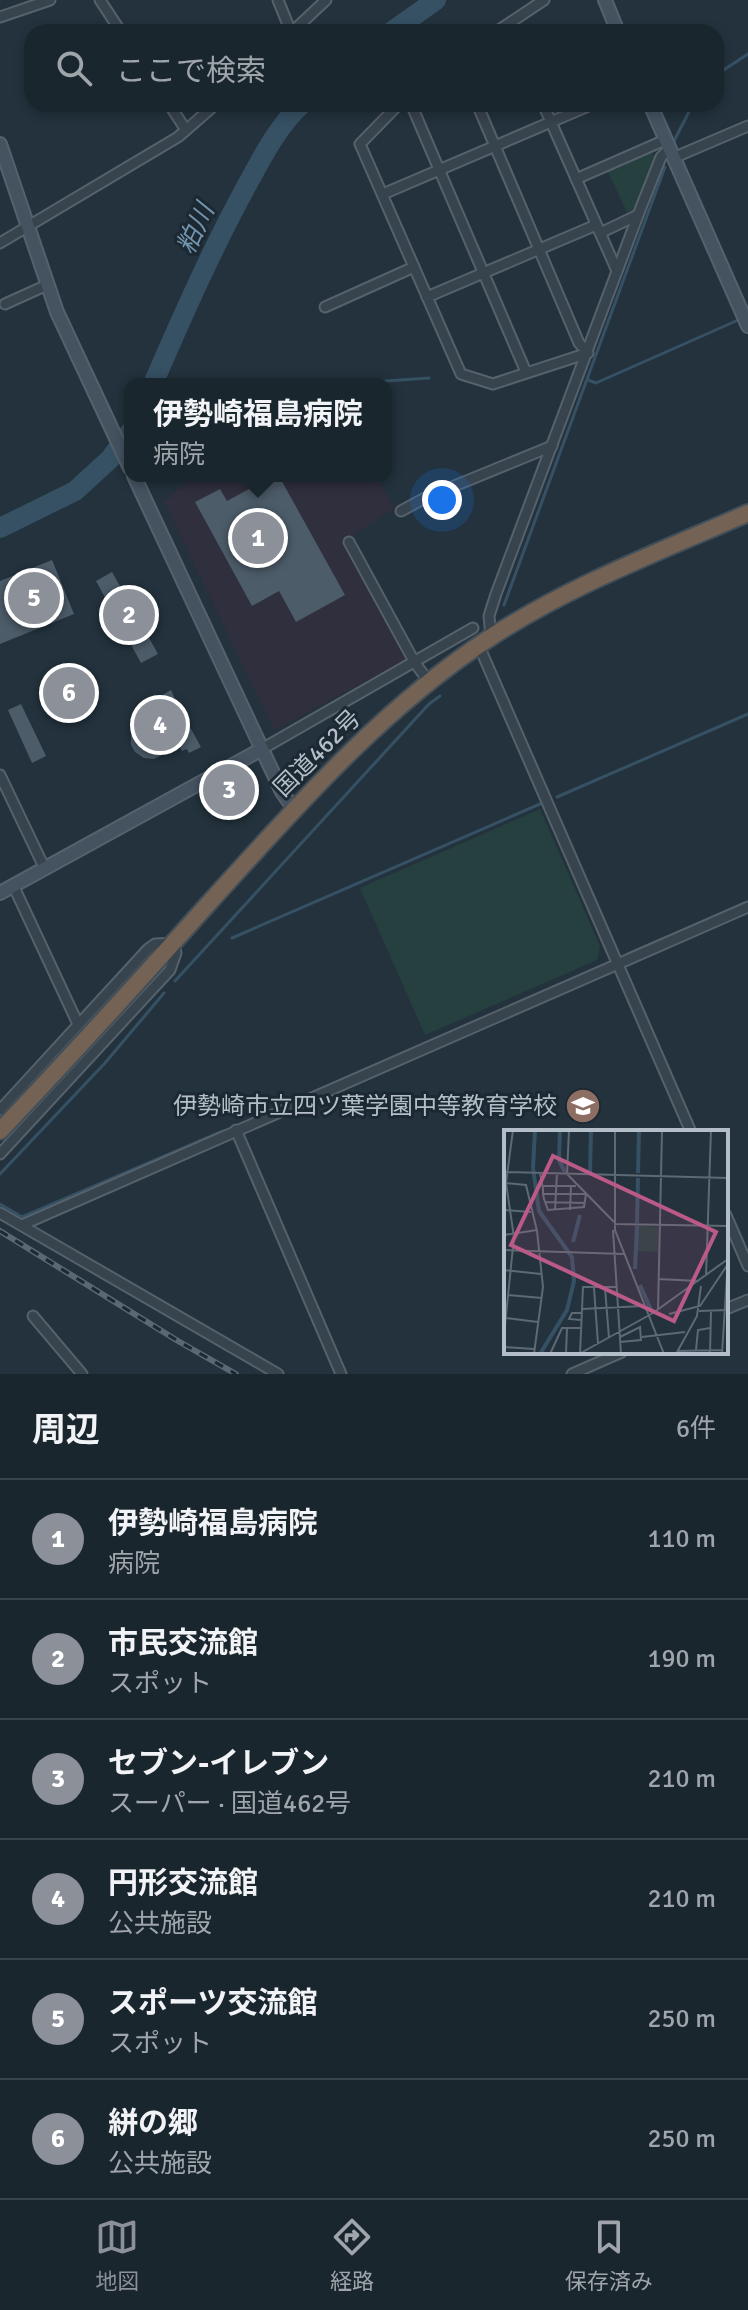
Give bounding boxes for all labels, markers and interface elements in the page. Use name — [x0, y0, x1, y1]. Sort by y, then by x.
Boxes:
search box — [24, 24, 724, 112]
icon: search — [52, 46, 96, 90]
text: ここで検索 — [116, 53, 266, 90]
water label: 粕川 — [171, 196, 223, 259]
popup — [124, 378, 392, 482]
text: 伊勢崎福島病院 — [153, 396, 363, 433]
text: 病院 — [153, 439, 205, 471]
your location — [422, 480, 462, 520]
pin: 1 — [232, 508, 284, 568]
pin: 5 — [8, 568, 60, 628]
pin: 2 — [103, 585, 155, 645]
pin: 6 — [43, 663, 95, 723]
pin: 4 — [134, 695, 186, 755]
street label: 国道462号 — [267, 703, 367, 803]
pin: 3 — [203, 760, 255, 820]
school or university icon: 伊勢崎市立四ツ葉学園中等教育学校 — [564, 1087, 602, 1125]
place label: 伊勢崎市立四ツ葉学園中等教育学校 — [173, 1091, 557, 1121]
inset map — [504, 1130, 728, 1354]
text: 周辺 — [32, 1409, 100, 1451]
text: 6件 — [676, 1413, 716, 1445]
text: 伊勢崎福島病院 — [108, 1505, 318, 1542]
text: 1 — [51, 1523, 65, 1555]
text: 110 m — [647, 1523, 716, 1555]
text: 病院 — [108, 1548, 160, 1580]
text: 市民交流館 — [108, 1625, 258, 1662]
text: 2 — [51, 1643, 65, 1675]
text: 190 m — [647, 1643, 716, 1675]
text: スポット — [108, 1668, 212, 1700]
text: セブン-イレブン — [108, 1745, 329, 1782]
text: 3 — [51, 1763, 65, 1795]
text: 210 m — [647, 1763, 716, 1795]
text: スーパー · 国道462号 — [108, 1788, 351, 1820]
text: 円形交流館 — [108, 1865, 258, 1902]
text: 4 — [51, 1883, 65, 1915]
text: 210 m — [647, 1883, 716, 1915]
text: 公共施設 — [108, 1908, 212, 1940]
text: スポーツ交流館 — [108, 1985, 317, 2022]
text: 5 — [51, 2003, 65, 2035]
text: 250 m — [647, 2003, 716, 2035]
text: スポット — [108, 2028, 212, 2060]
text: 絣の郷 — [108, 2105, 198, 2142]
text: 6 — [51, 2123, 65, 2155]
text: 250 m — [647, 2123, 716, 2155]
text: 公共施設 — [108, 2148, 212, 2180]
tab: 地図 — [95, 2215, 139, 2295]
tab: 経路 — [330, 2215, 374, 2295]
tab: 保存済み — [565, 2215, 653, 2295]

